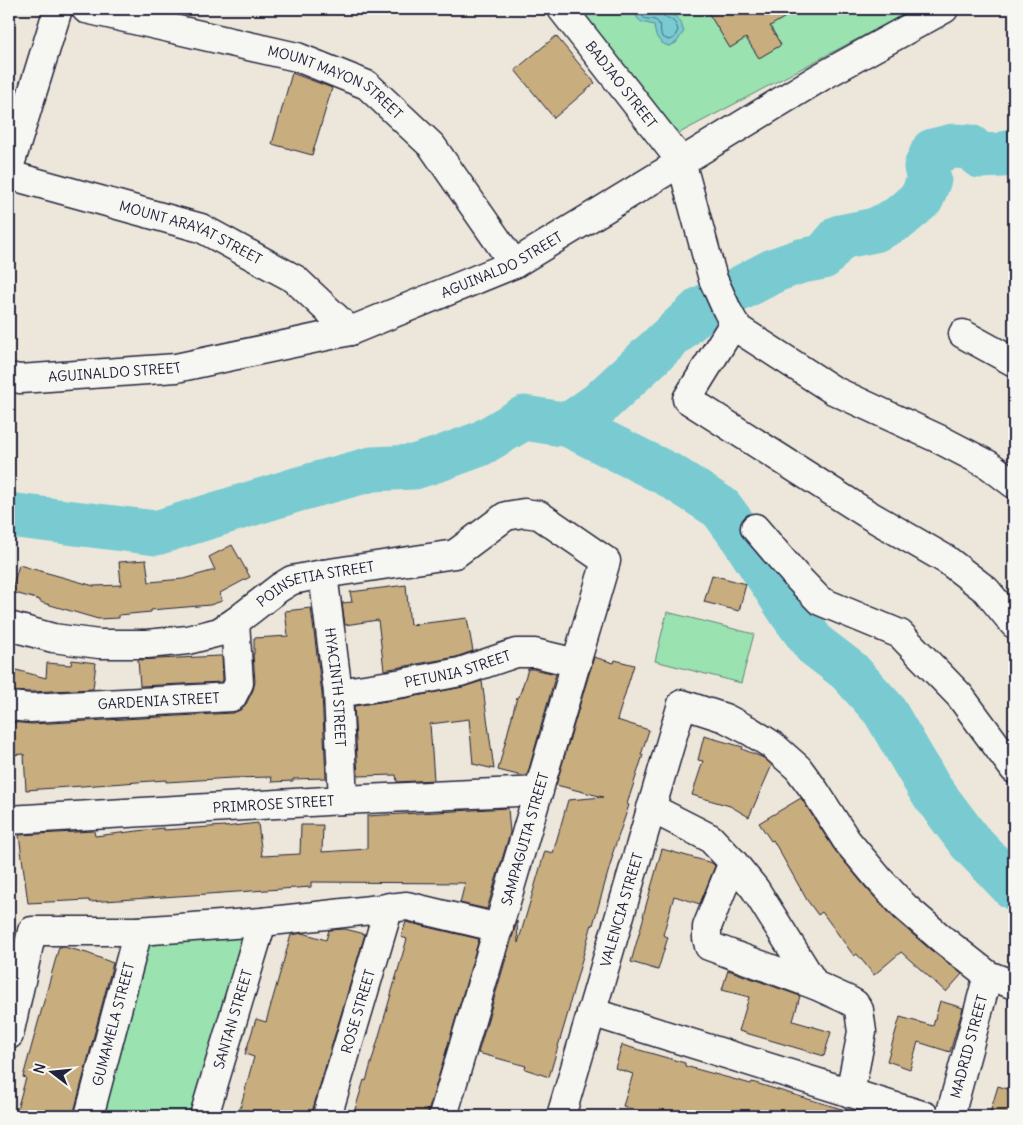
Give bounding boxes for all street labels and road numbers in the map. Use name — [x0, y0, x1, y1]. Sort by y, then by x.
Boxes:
street label: BADJAO STREET — [582, 37, 661, 132]
street label: MOUNT MAYON STREET — [266, 42, 407, 123]
street label: MOUNT ARAYAT STREET — [117, 197, 265, 268]
street label: AGUINALDO STREET — [438, 228, 566, 302]
street label: AGUINALDO STREET — [48, 358, 183, 386]
street label: POINSETIA STREET — [253, 557, 375, 611]
street label: HYACINTH STREET — [321, 627, 350, 747]
street label: PETUNIA STREET — [403, 646, 513, 692]
street label: GARDENIA STREET — [97, 689, 220, 713]
street label: SAMPAGUITA STREET — [497, 770, 553, 908]
street label: PRIMROSE STREET — [212, 792, 335, 817]
street label: VALENCIA STREET — [596, 850, 647, 969]
street label: GUMAMELA STREET — [88, 960, 138, 1088]
street label: SANTAN STREET — [210, 967, 256, 1071]
street label: ROSE STREET — [337, 967, 379, 1056]
street label: MADRID STREET — [946, 993, 991, 1100]

